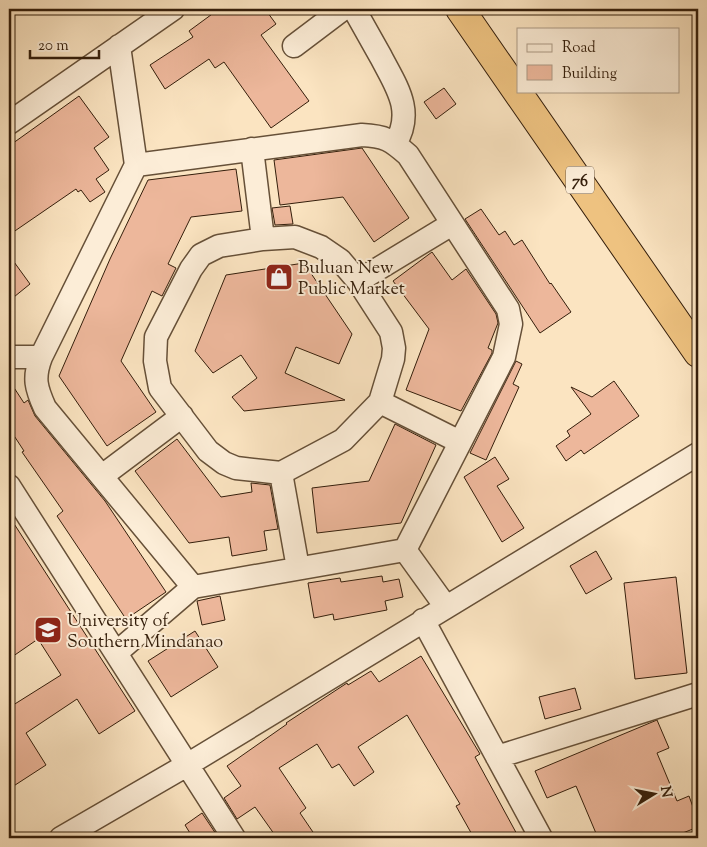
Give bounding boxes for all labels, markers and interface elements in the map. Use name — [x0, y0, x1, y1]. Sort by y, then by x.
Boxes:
scale bar — [30, 28, 99, 60]
legend — [517, 28, 680, 92]
text: 20 m — [38, 36, 69, 57]
text: Road — [562, 38, 596, 59]
text: Building — [562, 64, 617, 85]
road number: 76 — [566, 166, 594, 194]
place label: Buluan New Public Market — [298, 256, 405, 303]
shop icon: Buluan New Public Market — [264, 262, 294, 292]
place label: University of Southern Mindanao — [67, 609, 223, 656]
school or university icon: University of Southern Mindanao — [33, 615, 63, 645]
north arrow — [630, 770, 680, 820]
text: N — [654, 785, 676, 799]

